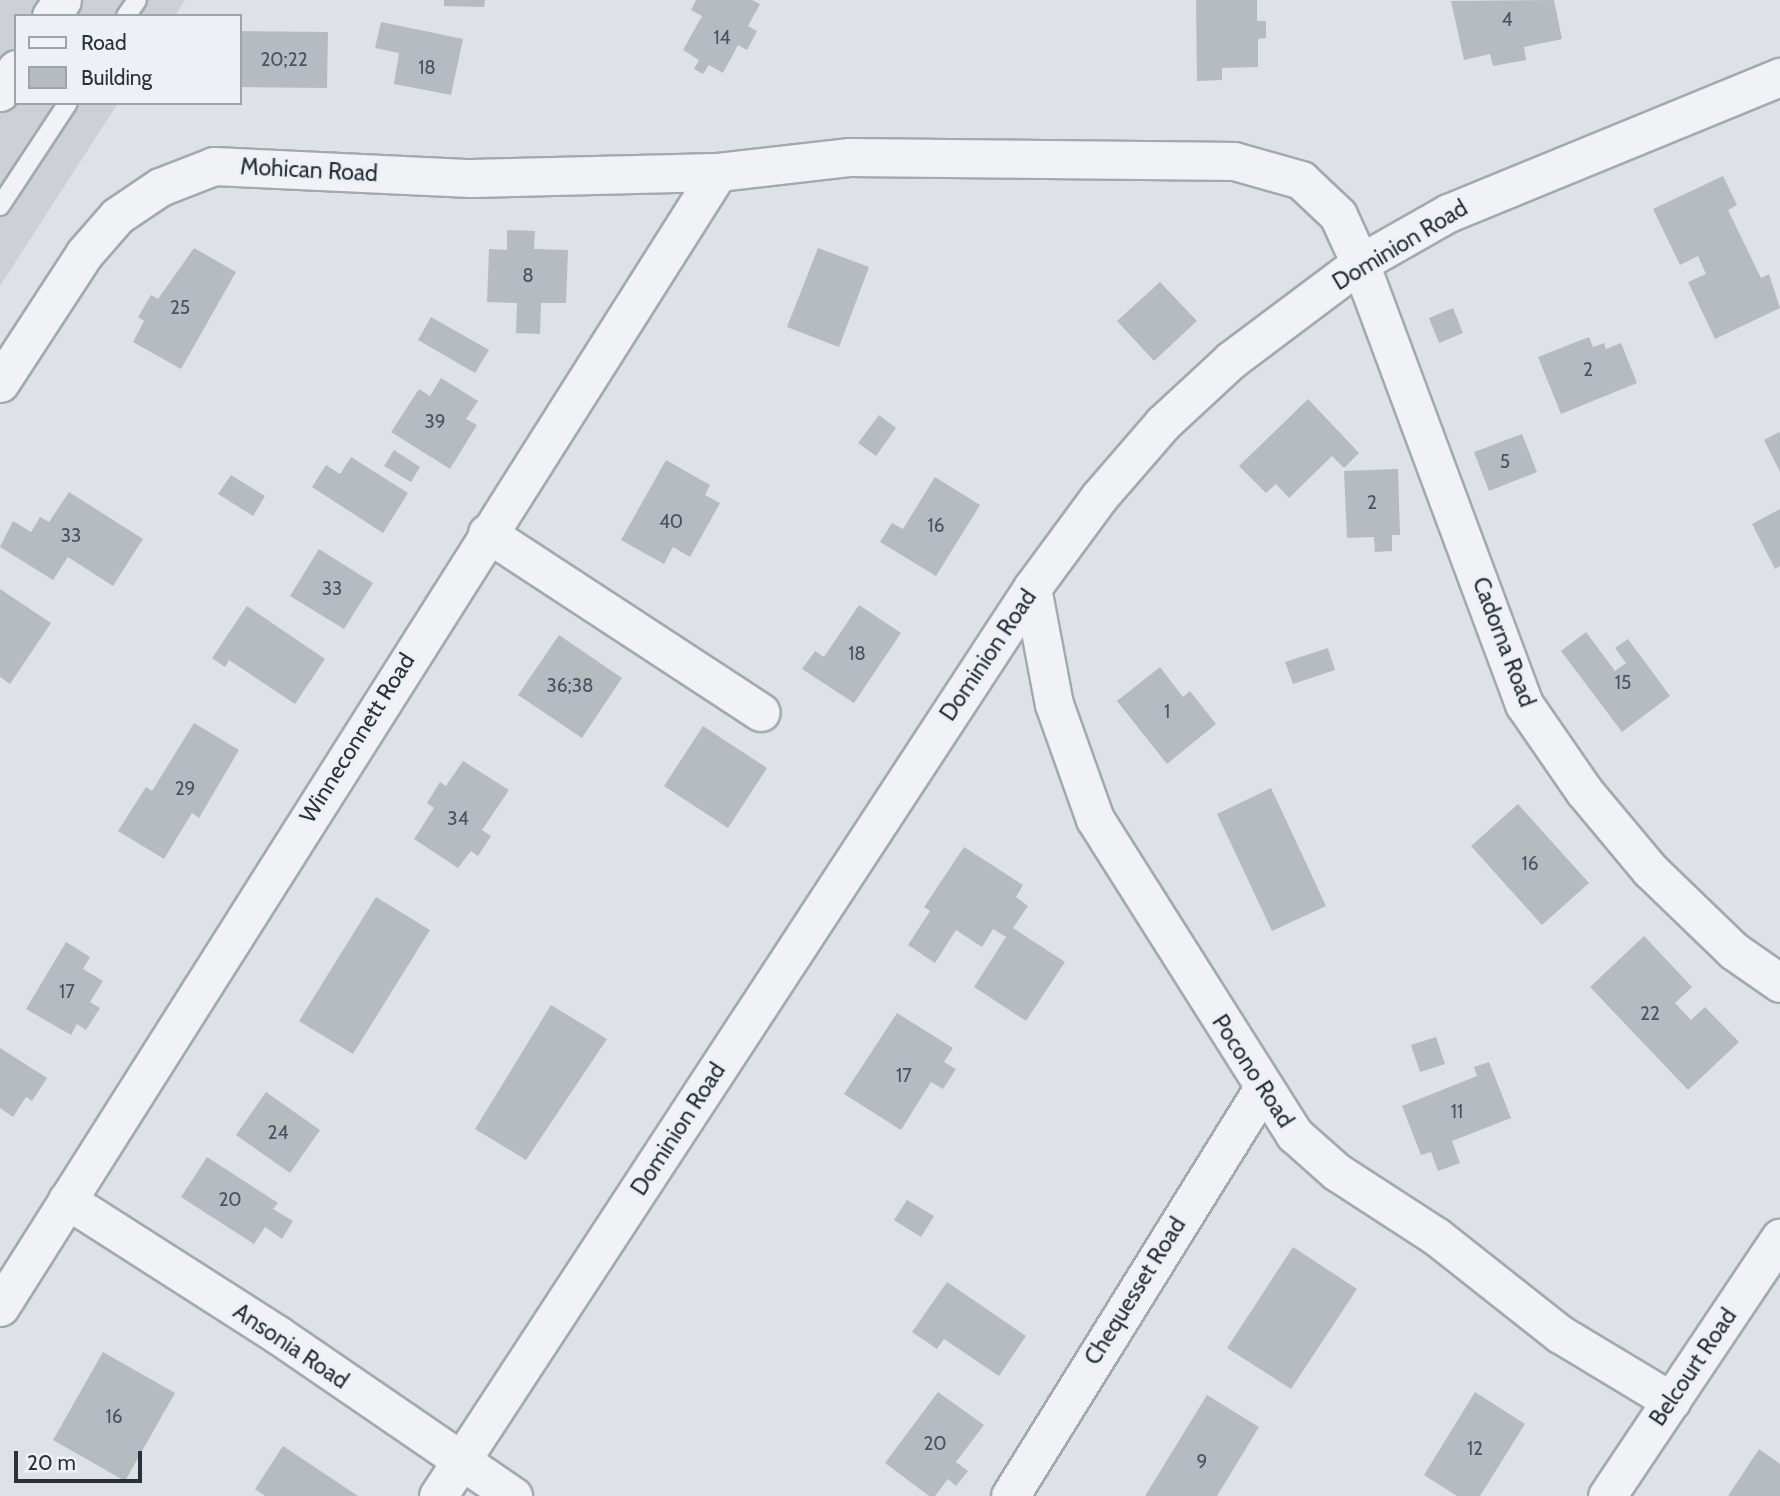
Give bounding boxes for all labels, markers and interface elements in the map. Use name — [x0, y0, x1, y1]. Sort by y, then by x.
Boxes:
house number: 4 — [1502, 9, 1512, 31]
legend — [14, 14, 242, 105]
house number: 14 — [713, 27, 731, 49]
text: Road — [81, 30, 127, 55]
house number: 20;22 — [260, 49, 308, 71]
house number: 18 — [418, 57, 436, 79]
text: Building — [81, 65, 152, 90]
street label: Mohican Road — [239, 153, 379, 187]
street label: Dominion Road — [1327, 194, 1473, 296]
house number: 8 — [522, 265, 534, 287]
house number: 25 — [170, 297, 190, 319]
house number: 2 — [1583, 359, 1593, 381]
house number: 39 — [424, 411, 446, 433]
house number: 5 — [1500, 451, 1510, 473]
house number: 2 — [1367, 492, 1377, 514]
house number: 40 — [659, 511, 683, 533]
house number: 16 — [928, 515, 944, 537]
house number: 33 — [61, 525, 81, 547]
street label: Cadorna Road — [1467, 573, 1541, 711]
house number: 33 — [322, 578, 342, 600]
street label: Dominion Road — [934, 584, 1042, 726]
house number: 18 — [848, 643, 866, 665]
street label: Winneconnett Road — [294, 648, 420, 828]
house number: 15 — [1615, 672, 1631, 694]
house number: 36;38 — [547, 675, 593, 697]
house number: 1 — [1164, 701, 1170, 723]
house number: 29 — [175, 778, 195, 800]
house number: 34 — [447, 808, 469, 830]
house number: 16 — [1522, 853, 1538, 875]
house number: 17 — [59, 981, 75, 1003]
house number: 22 — [1640, 1003, 1660, 1025]
street label: Pocono Road — [1206, 1009, 1300, 1133]
street label: Dominion Road — [625, 1058, 731, 1200]
house number: 17 — [896, 1065, 912, 1087]
house number: 11 — [1451, 1101, 1463, 1123]
house number: 24 — [268, 1122, 288, 1144]
house number: 20 — [218, 1189, 242, 1211]
street label: Chequesset Road — [1079, 1212, 1191, 1370]
street label: Ansonia Road — [228, 1297, 354, 1395]
street label: Belcourt Road — [1644, 1303, 1742, 1431]
house number: 16 — [106, 1406, 122, 1428]
house number: 20 — [923, 1433, 947, 1455]
scale bar — [18, 1436, 145, 1480]
house number: 12 — [1467, 1438, 1483, 1460]
text: 20 m — [27, 1450, 76, 1475]
house number: 9 — [1197, 1451, 1207, 1473]

